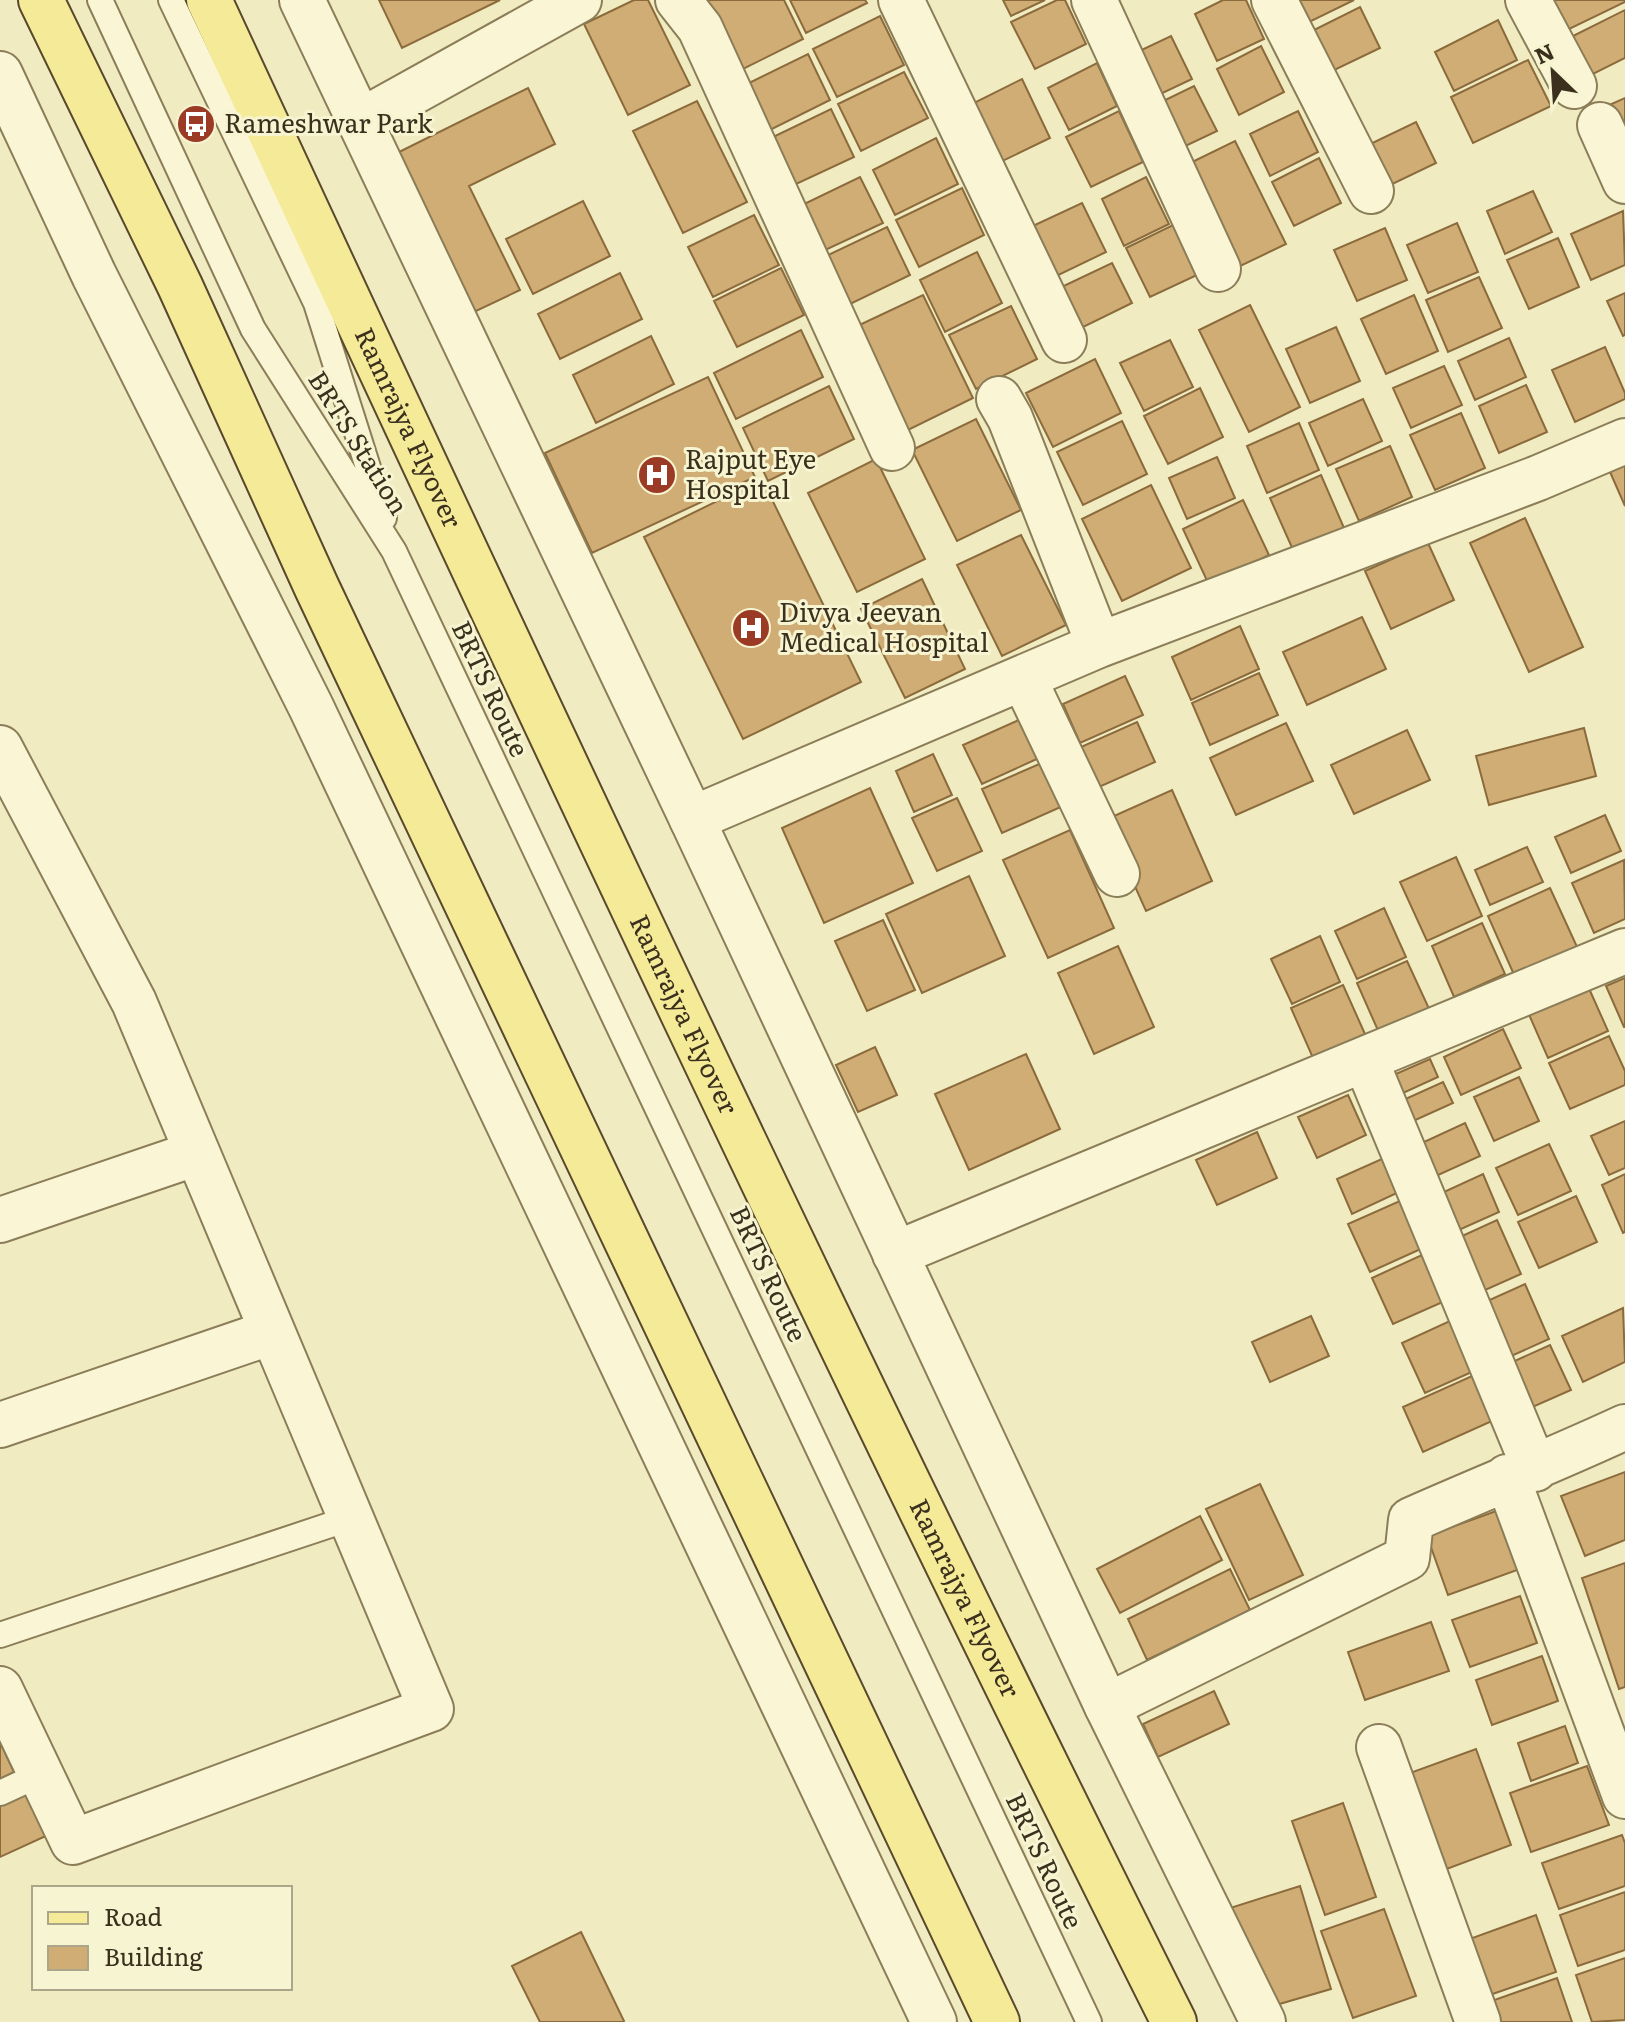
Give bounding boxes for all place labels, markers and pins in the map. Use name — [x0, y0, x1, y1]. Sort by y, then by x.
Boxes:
place label: Rameshwar Park — [224, 102, 434, 141]
bus stop icon: Rameshwar Park — [175, 103, 217, 145]
place label: Rajput Eye Hospital — [685, 438, 816, 507]
hospital icon: Rajput Eye Hospital — [636, 454, 678, 496]
place label: Divya Jeevan Medical Hospital — [779, 591, 989, 660]
hospital icon: Divya Jeevan Medical Hospital — [730, 607, 772, 649]

